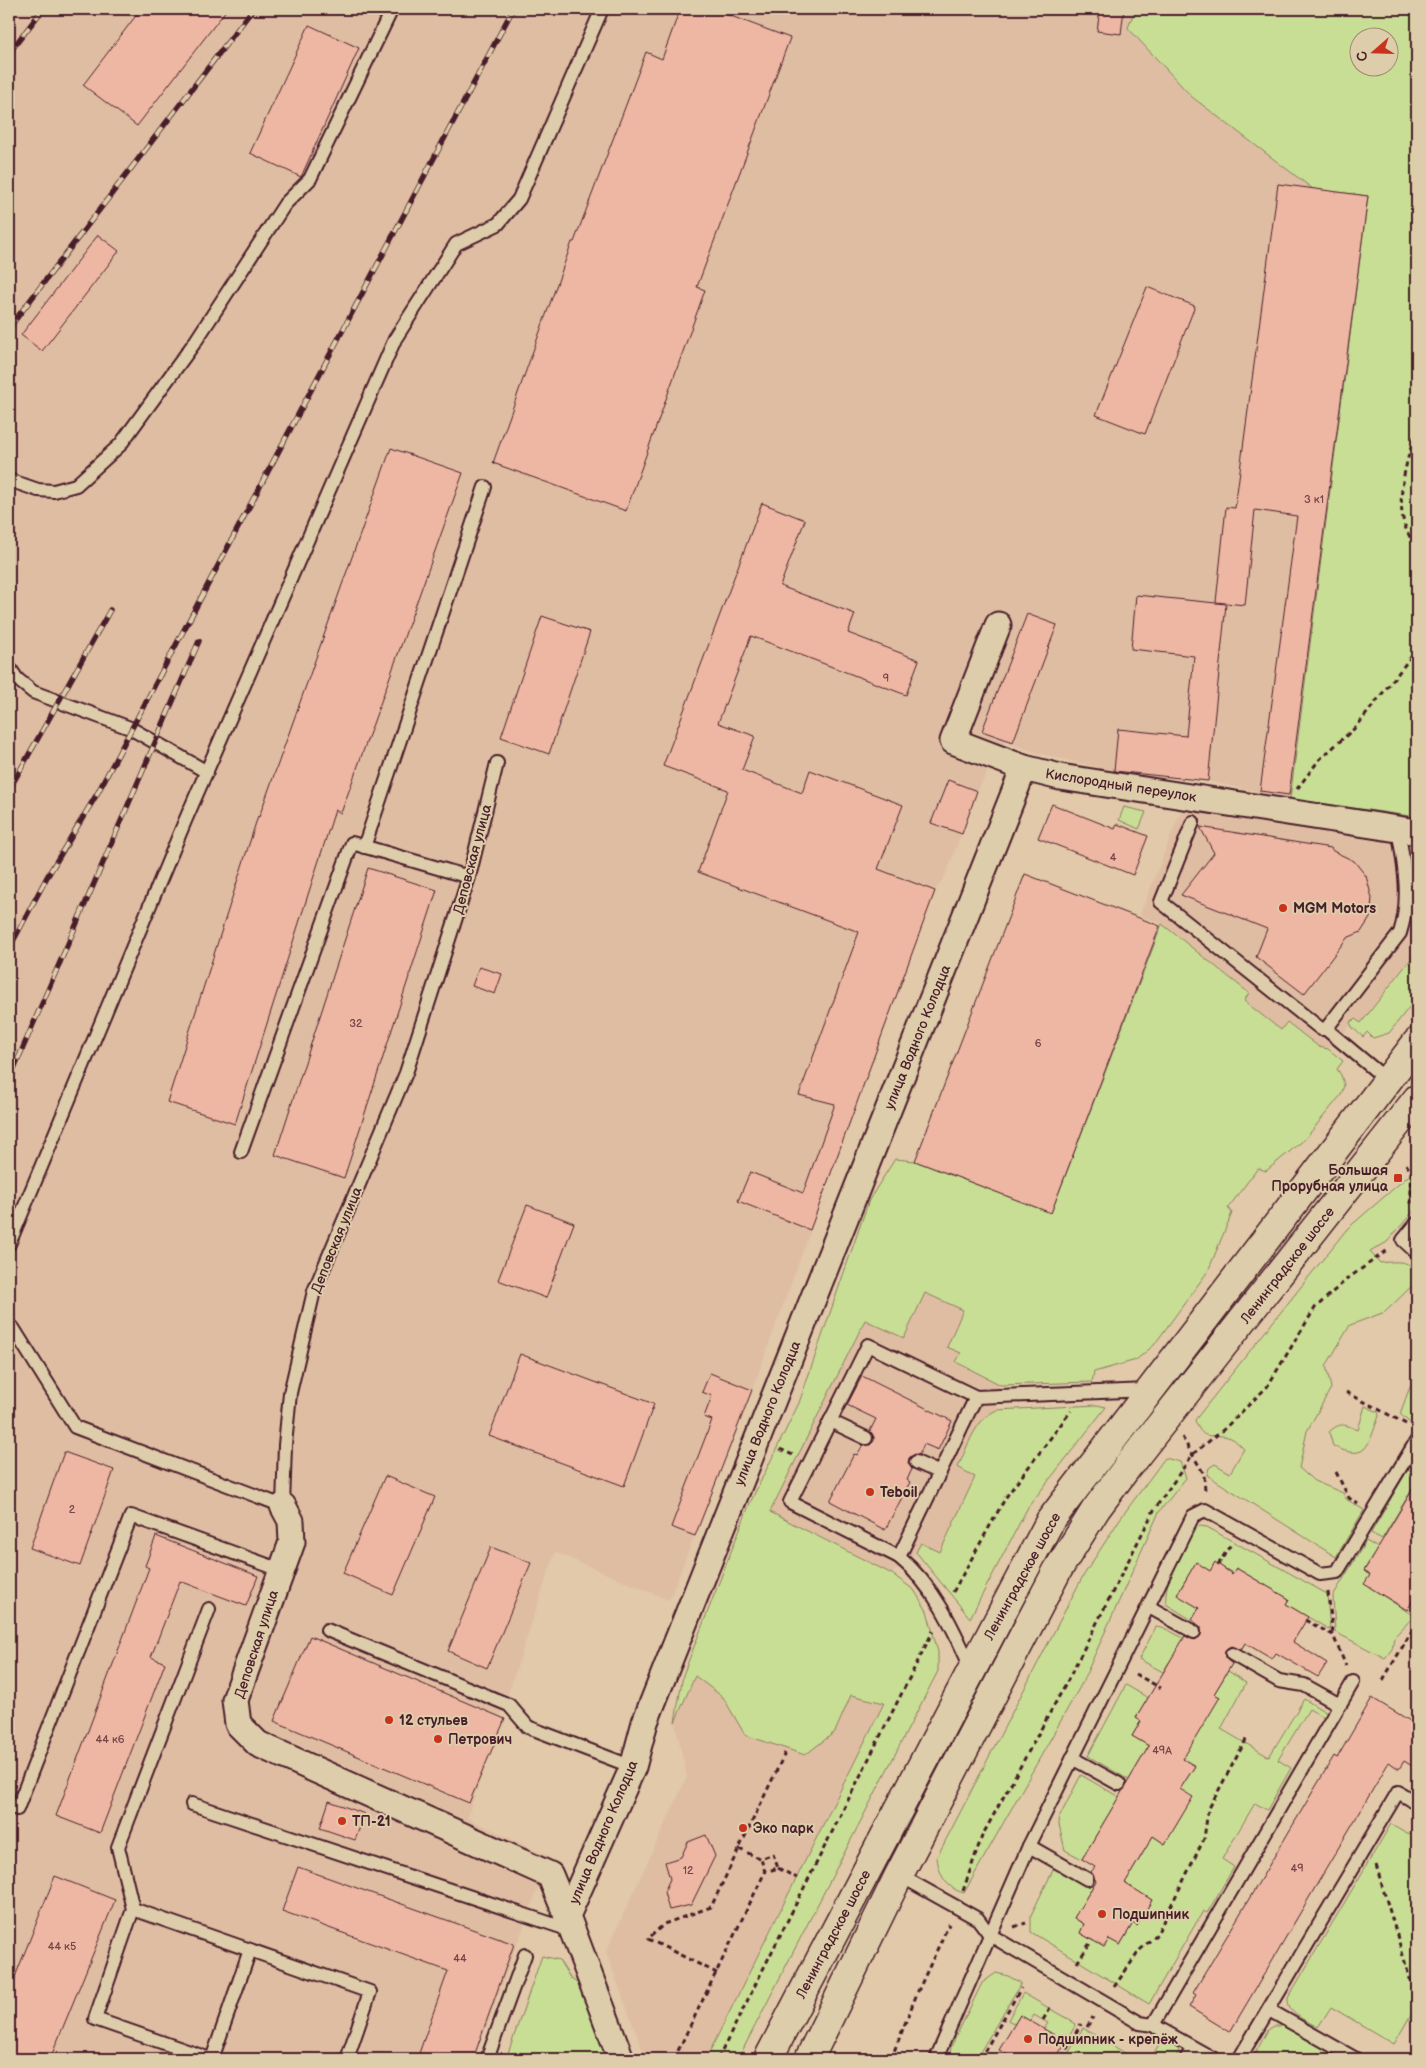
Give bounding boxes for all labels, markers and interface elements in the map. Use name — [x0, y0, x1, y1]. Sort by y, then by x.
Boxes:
north arrow — [1348, 28, 1398, 78]
text: С — [1353, 49, 1372, 64]
house number: 3 к1 — [1304, 493, 1324, 506]
house number: 9 — [883, 672, 889, 685]
street label: Кислородный переулок — [1044, 765, 1198, 806]
street label: Деповская улица — [450, 802, 496, 916]
house number: 4 — [1110, 851, 1117, 864]
place label: MGM Motors — [1293, 900, 1376, 917]
marker: MGM Motors — [1277, 902, 1289, 914]
street label: улица Водного Колодца — [881, 962, 955, 1112]
house number: 32 — [349, 1017, 363, 1030]
house number: 6 — [1035, 1037, 1042, 1050]
place label: Большая Прорубная улица — [1271, 1162, 1389, 1195]
marker: Большая Прорубная улица — [1392, 1172, 1404, 1184]
street label: Деповская улица — [307, 1184, 366, 1296]
street label: Ленинградское шоссе — [1236, 1204, 1338, 1328]
street label: улица Водного Колодца — [731, 1338, 805, 1488]
place label: Teboil — [880, 1484, 918, 1501]
marker: Teboil — [864, 1486, 876, 1498]
house number: 2 — [69, 1503, 76, 1516]
street label: Ленинградское шоссе — [980, 1509, 1065, 1644]
street label: Деповская улица — [231, 1587, 282, 1701]
place label: 12 стульев — [399, 1712, 468, 1729]
marker: 12 стульев — [383, 1714, 395, 1726]
place label: Петрович — [448, 1731, 512, 1748]
house number: 44 к6 — [96, 1733, 125, 1746]
marker: Петрович — [432, 1733, 444, 1745]
house number: 49А — [1152, 1744, 1172, 1757]
street label: улица Водного Колодца — [565, 1757, 642, 1907]
place label: ТП-21 — [352, 1813, 391, 1830]
marker: ТП-21 — [336, 1815, 348, 1827]
place label: Эко парк — [753, 1820, 814, 1837]
marker: Эко парк — [737, 1822, 749, 1834]
house number: 49 — [1290, 1862, 1304, 1875]
house number: 12 — [683, 1864, 694, 1877]
street label: Ленинградское шоссе — [792, 1867, 875, 2002]
place label: Подшипник — [1112, 1906, 1189, 1923]
marker: Подшипник — [1096, 1908, 1108, 1920]
house number: 44 к5 — [48, 1940, 76, 1953]
house number: 44 — [453, 1952, 467, 1965]
place label: Подшипник - крепёж — [1038, 2031, 1178, 2048]
marker: Подшипник - крепёж — [1022, 2033, 1034, 2045]

